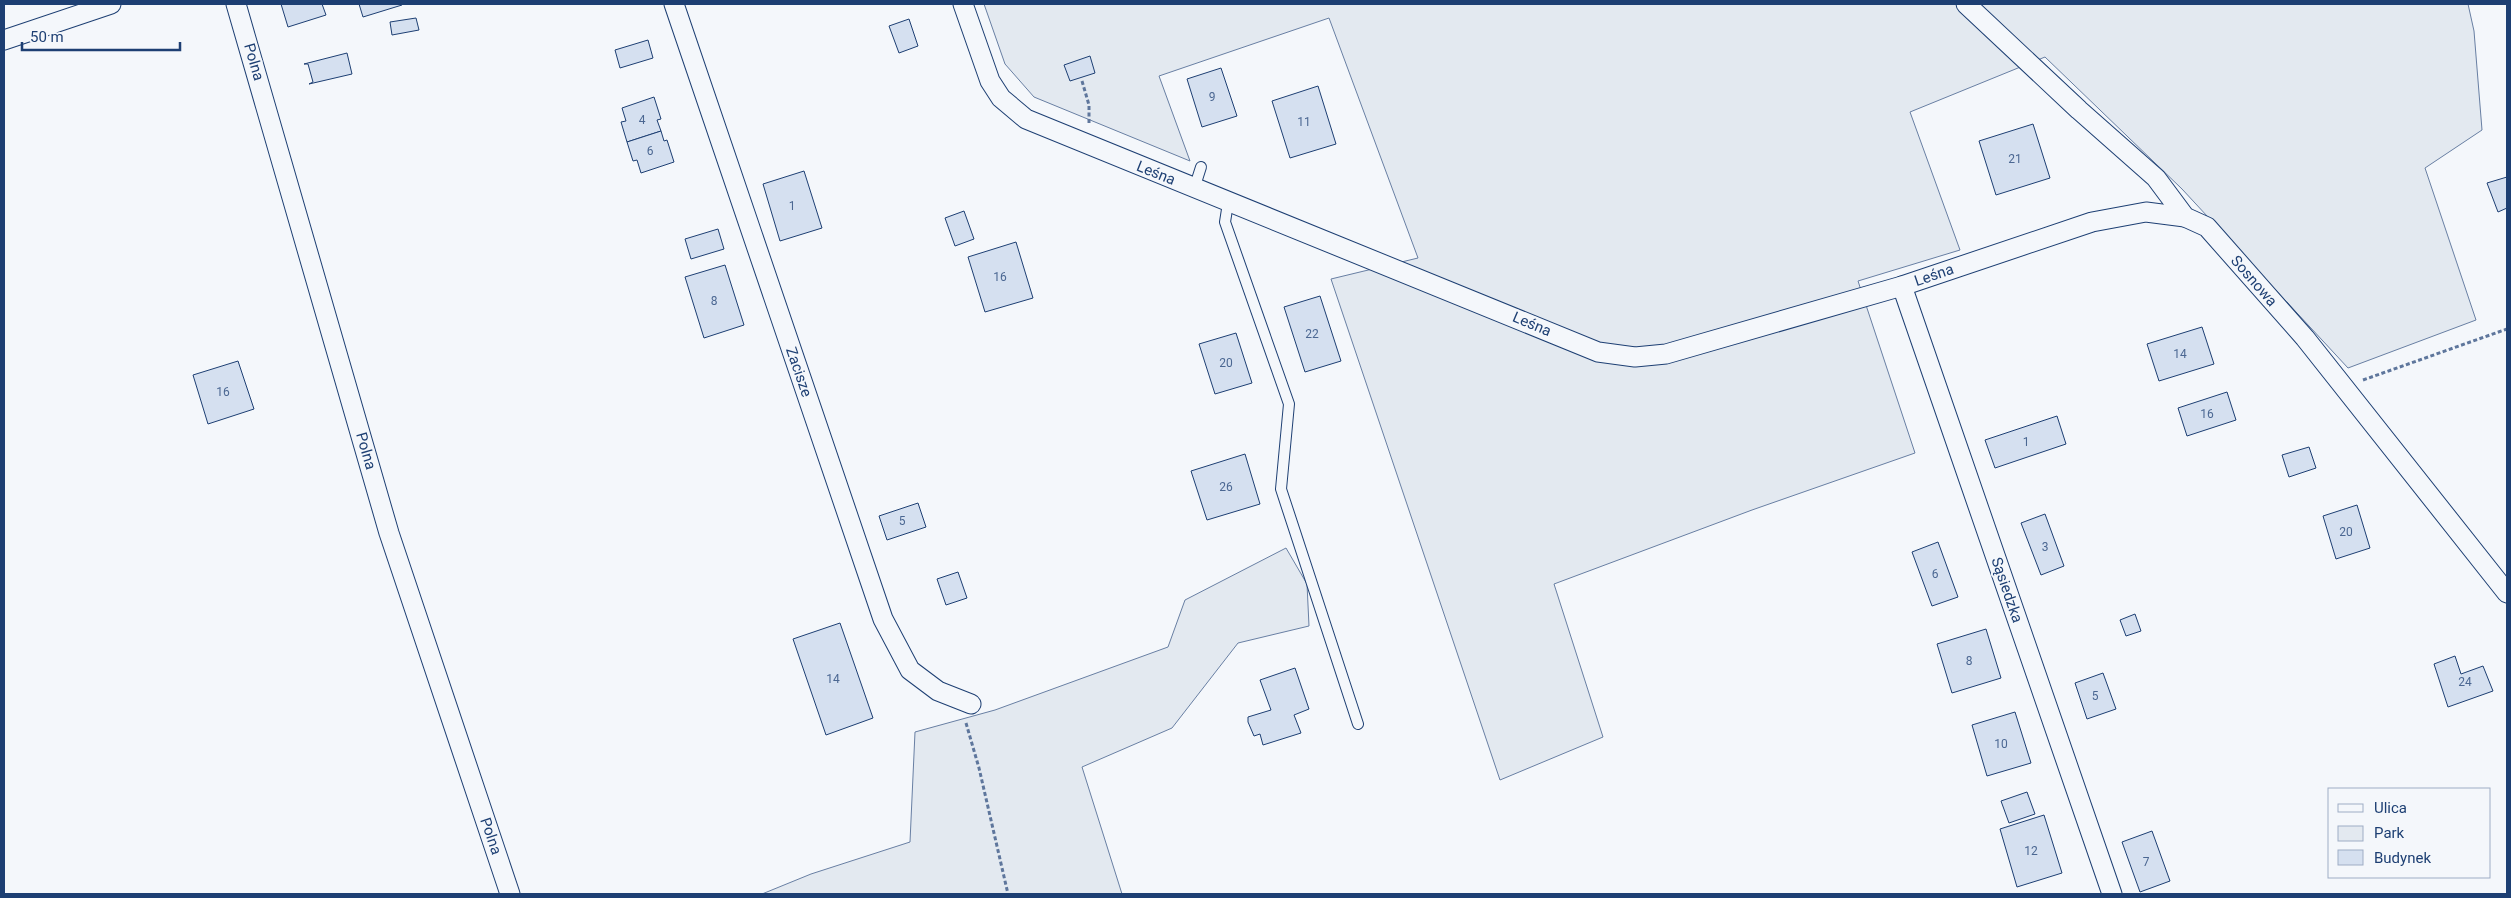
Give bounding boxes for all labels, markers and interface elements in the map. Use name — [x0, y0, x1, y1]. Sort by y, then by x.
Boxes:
scale bar — [22, 20, 180, 52]
text: 50 m — [30, 28, 64, 46]
street label: Polna — [240, 41, 268, 83]
house number: 9 — [1209, 90, 1215, 104]
house number: 4 — [639, 113, 646, 127]
house number: 11 — [1297, 115, 1311, 129]
house number: 6 — [647, 144, 654, 158]
house number: 21 — [2008, 152, 2022, 166]
street label: Leśna — [1134, 157, 1178, 189]
house number: 1 — [789, 199, 795, 213]
street label: Sosnowa — [2227, 252, 2281, 310]
street label: Leśna — [1912, 260, 1956, 290]
house number: 16 — [993, 270, 1007, 284]
house number: 8 — [711, 294, 718, 308]
street label: Leśna — [1510, 308, 1554, 340]
house number: 22 — [1305, 327, 1319, 341]
street label: Zacisze — [782, 345, 816, 399]
house number: 14 — [2173, 347, 2187, 361]
house number: 20 — [1219, 356, 1233, 370]
house number: 16 — [216, 385, 230, 399]
house number: 16 — [2200, 407, 2214, 421]
street label: Polna — [352, 430, 380, 472]
house number: 1 — [2023, 435, 2029, 449]
house number: 26 — [1219, 480, 1233, 494]
house number: 5 — [899, 514, 906, 528]
house number: 20 — [2339, 525, 2353, 539]
house number: 3 — [2042, 540, 2048, 554]
street label: Sąsiedzka — [1987, 555, 2027, 625]
house number: 6 — [1932, 567, 1939, 581]
house number: 8 — [1966, 654, 1973, 668]
house number: 14 — [826, 672, 840, 686]
house number: 24 — [2458, 675, 2472, 689]
house number: 5 — [2092, 689, 2099, 703]
house number: 10 — [1994, 737, 2008, 751]
legend — [2328, 788, 2491, 878]
text: Ulica — [2374, 799, 2407, 817]
street label: Polna — [476, 815, 506, 857]
text: Park — [2374, 824, 2405, 842]
house number: 12 — [2024, 844, 2038, 858]
text: Budynek — [2374, 849, 2431, 867]
house number: 7 — [2143, 855, 2150, 869]

